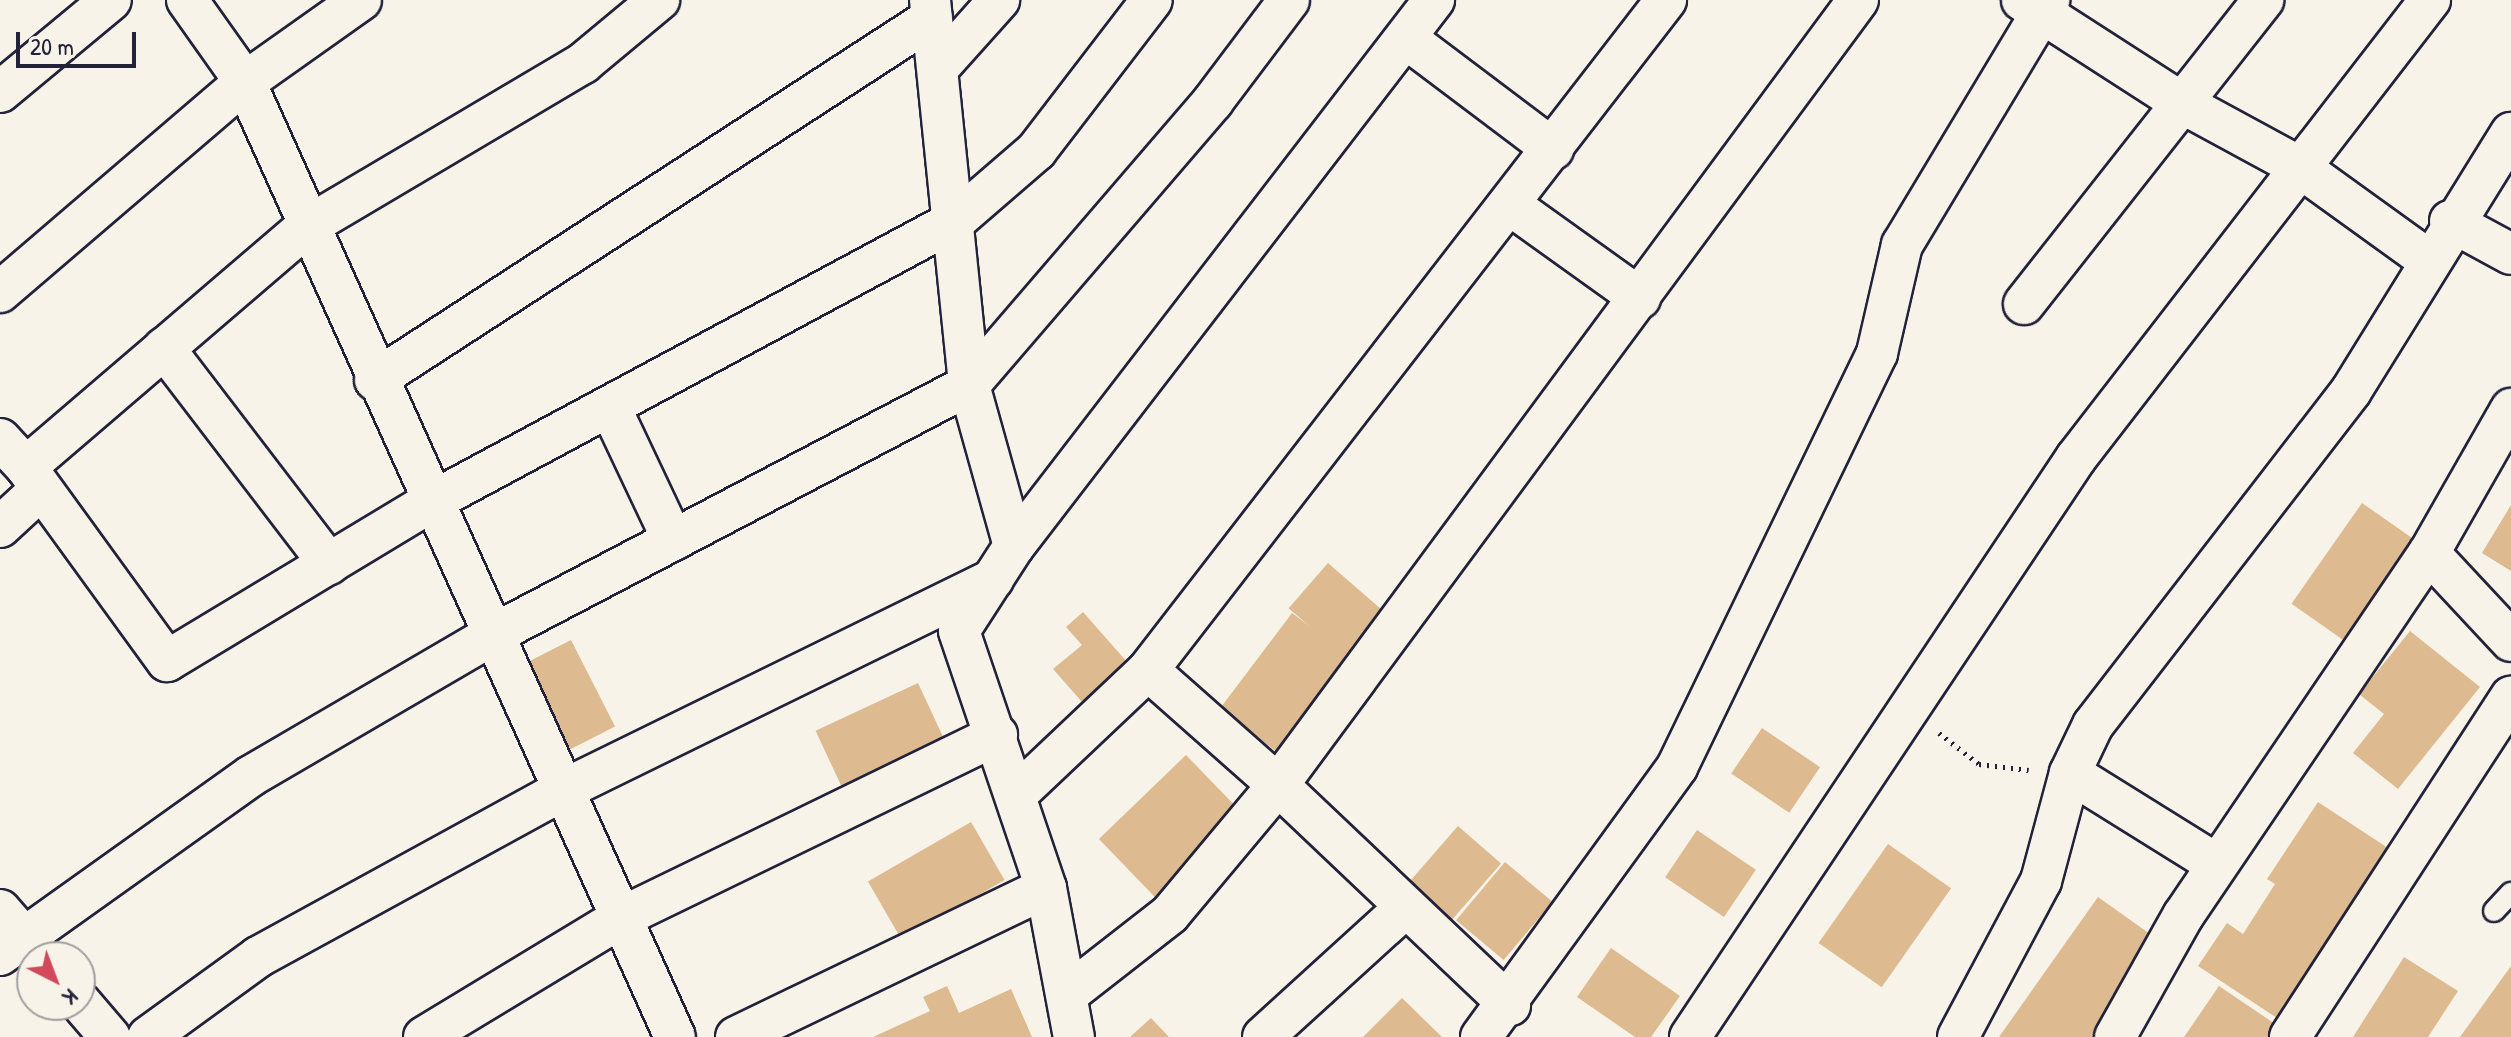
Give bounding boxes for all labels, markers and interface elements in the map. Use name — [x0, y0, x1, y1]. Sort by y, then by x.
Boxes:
scale bar — [20, 16, 140, 66]
text: 20 m — [30, 30, 74, 62]
north arrow — [16, 941, 96, 1021]
text: K — [56, 982, 85, 1012]

